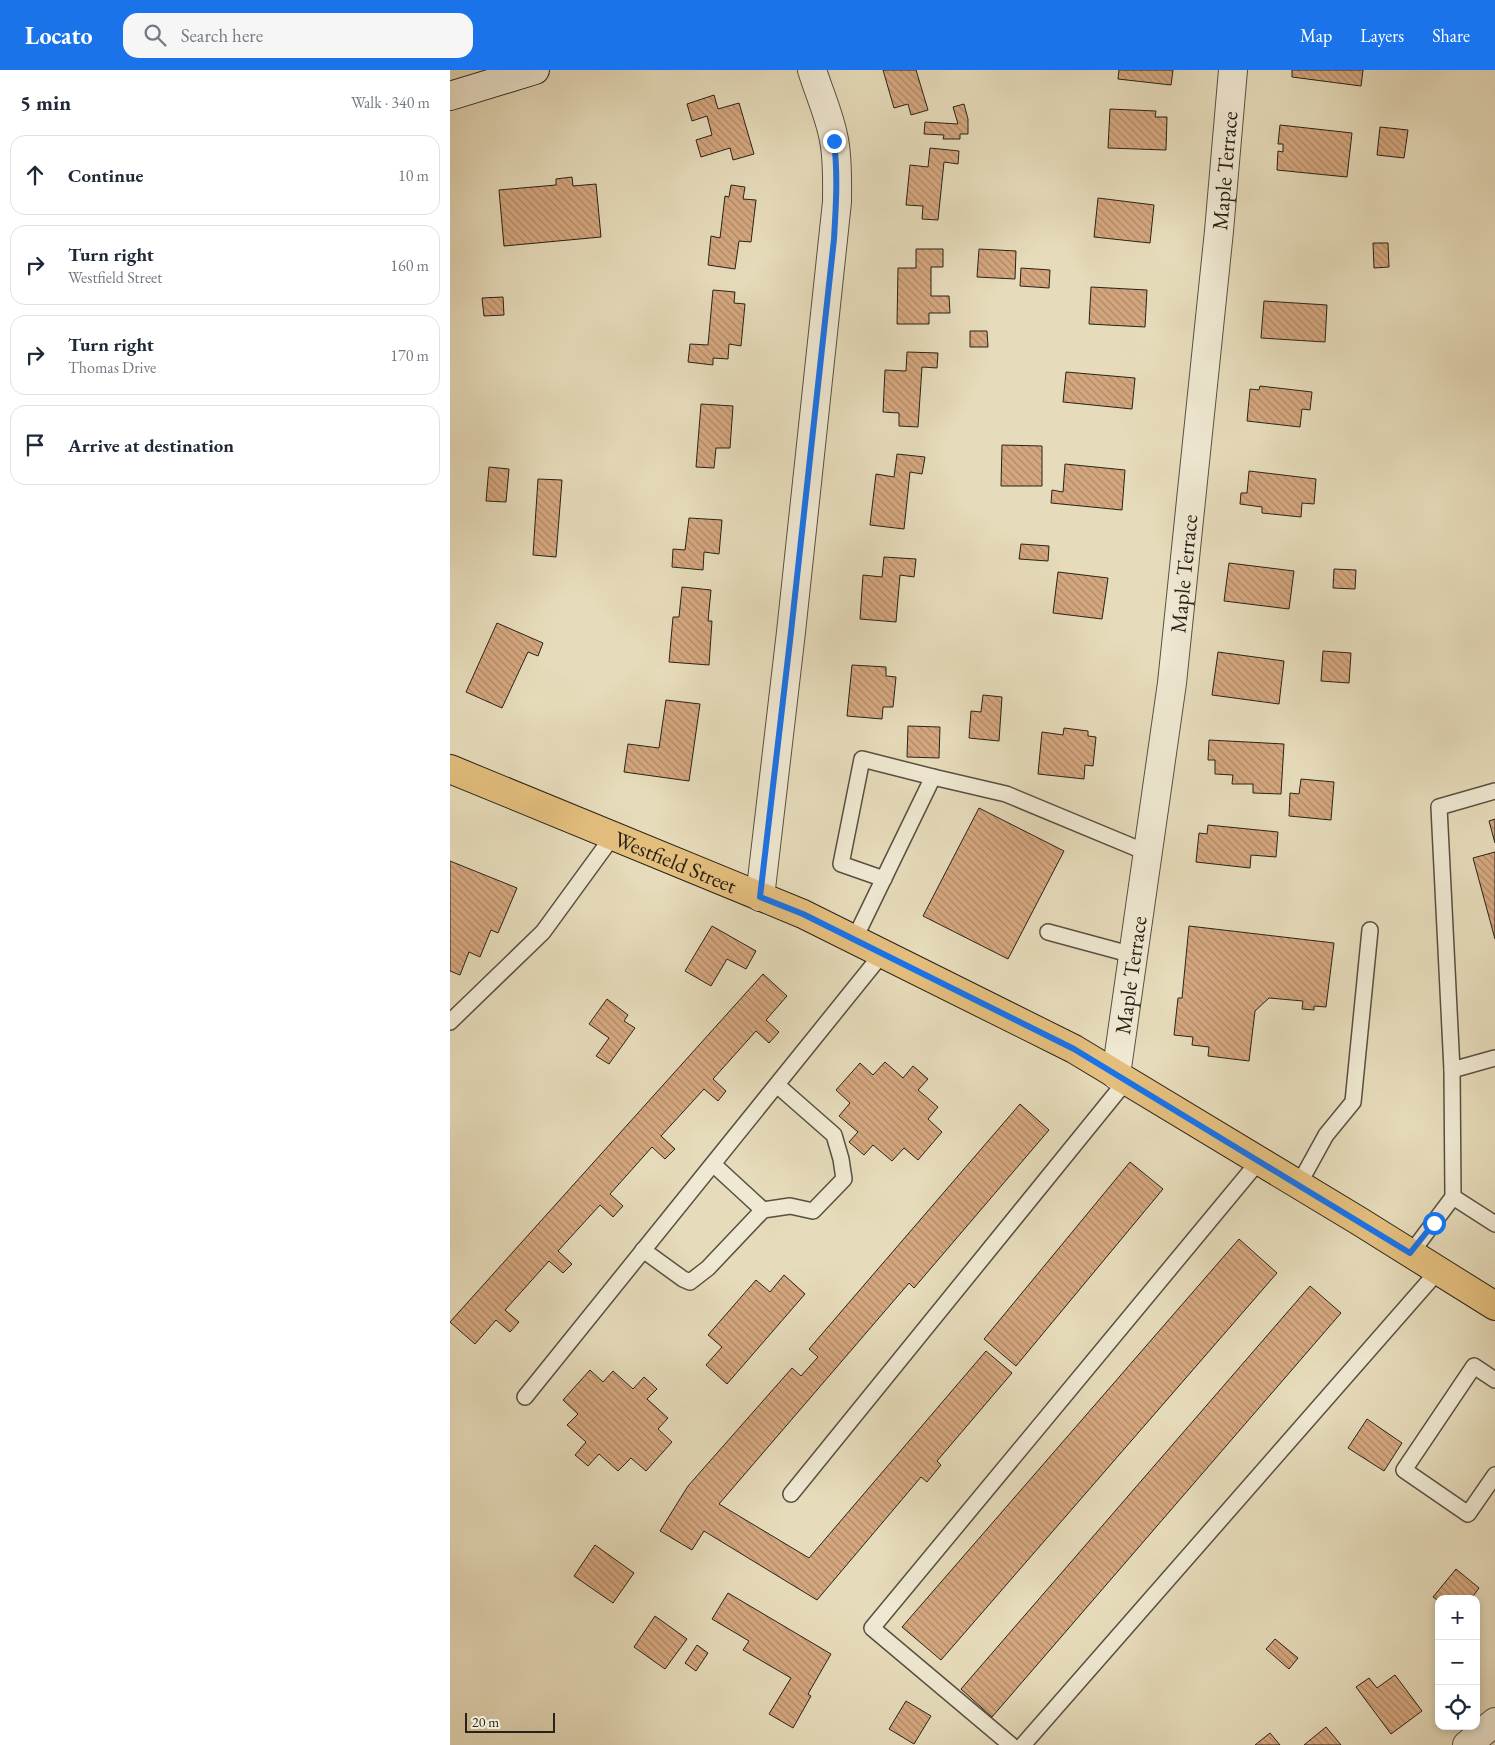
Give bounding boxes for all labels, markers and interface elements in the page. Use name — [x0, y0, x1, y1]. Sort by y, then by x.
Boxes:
search box — [123, 13, 473, 58]
text: Locato — [25, 20, 93, 51]
icon: search — [141, 21, 169, 49]
text: Search here — [181, 23, 263, 48]
text: Map — [1300, 24, 1332, 47]
text: Layers — [1360, 24, 1404, 47]
text: Share — [1432, 24, 1470, 47]
text: 5 min — [20, 89, 71, 116]
text: Walk · 340 m — [351, 92, 430, 113]
street label: Maple Terrace — [1205, 110, 1244, 231]
route end — [823, 130, 846, 153]
icon: ahead — [21, 161, 49, 189]
text: Continue — [68, 163, 143, 188]
text: 10 m — [398, 165, 429, 186]
text: Turn right — [68, 242, 154, 267]
icon: right — [21, 251, 49, 279]
text: 160 m — [390, 255, 429, 276]
text: Westfield Street — [68, 267, 162, 288]
text: Turn right — [68, 332, 154, 357]
icon: right — [21, 341, 49, 369]
text: 170 m — [390, 345, 429, 366]
text: Thomas Drive — [68, 357, 156, 378]
icon: arrive — [21, 431, 49, 459]
text: Arrive at destination — [68, 433, 234, 458]
street label: Maple Terrace — [1163, 512, 1204, 634]
street label: Westfield Street — [610, 824, 741, 900]
street label: Maple Terrace — [1108, 914, 1153, 1036]
route start — [1423, 1212, 1446, 1235]
map controls — [1435, 1595, 1480, 1730]
button: + — [1435, 1595, 1480, 1640]
button: − — [1435, 1640, 1480, 1685]
button: locate — [1435, 1685, 1480, 1730]
scale bar — [465, 1710, 555, 1733]
text: 20 m — [472, 1713, 499, 1731]

